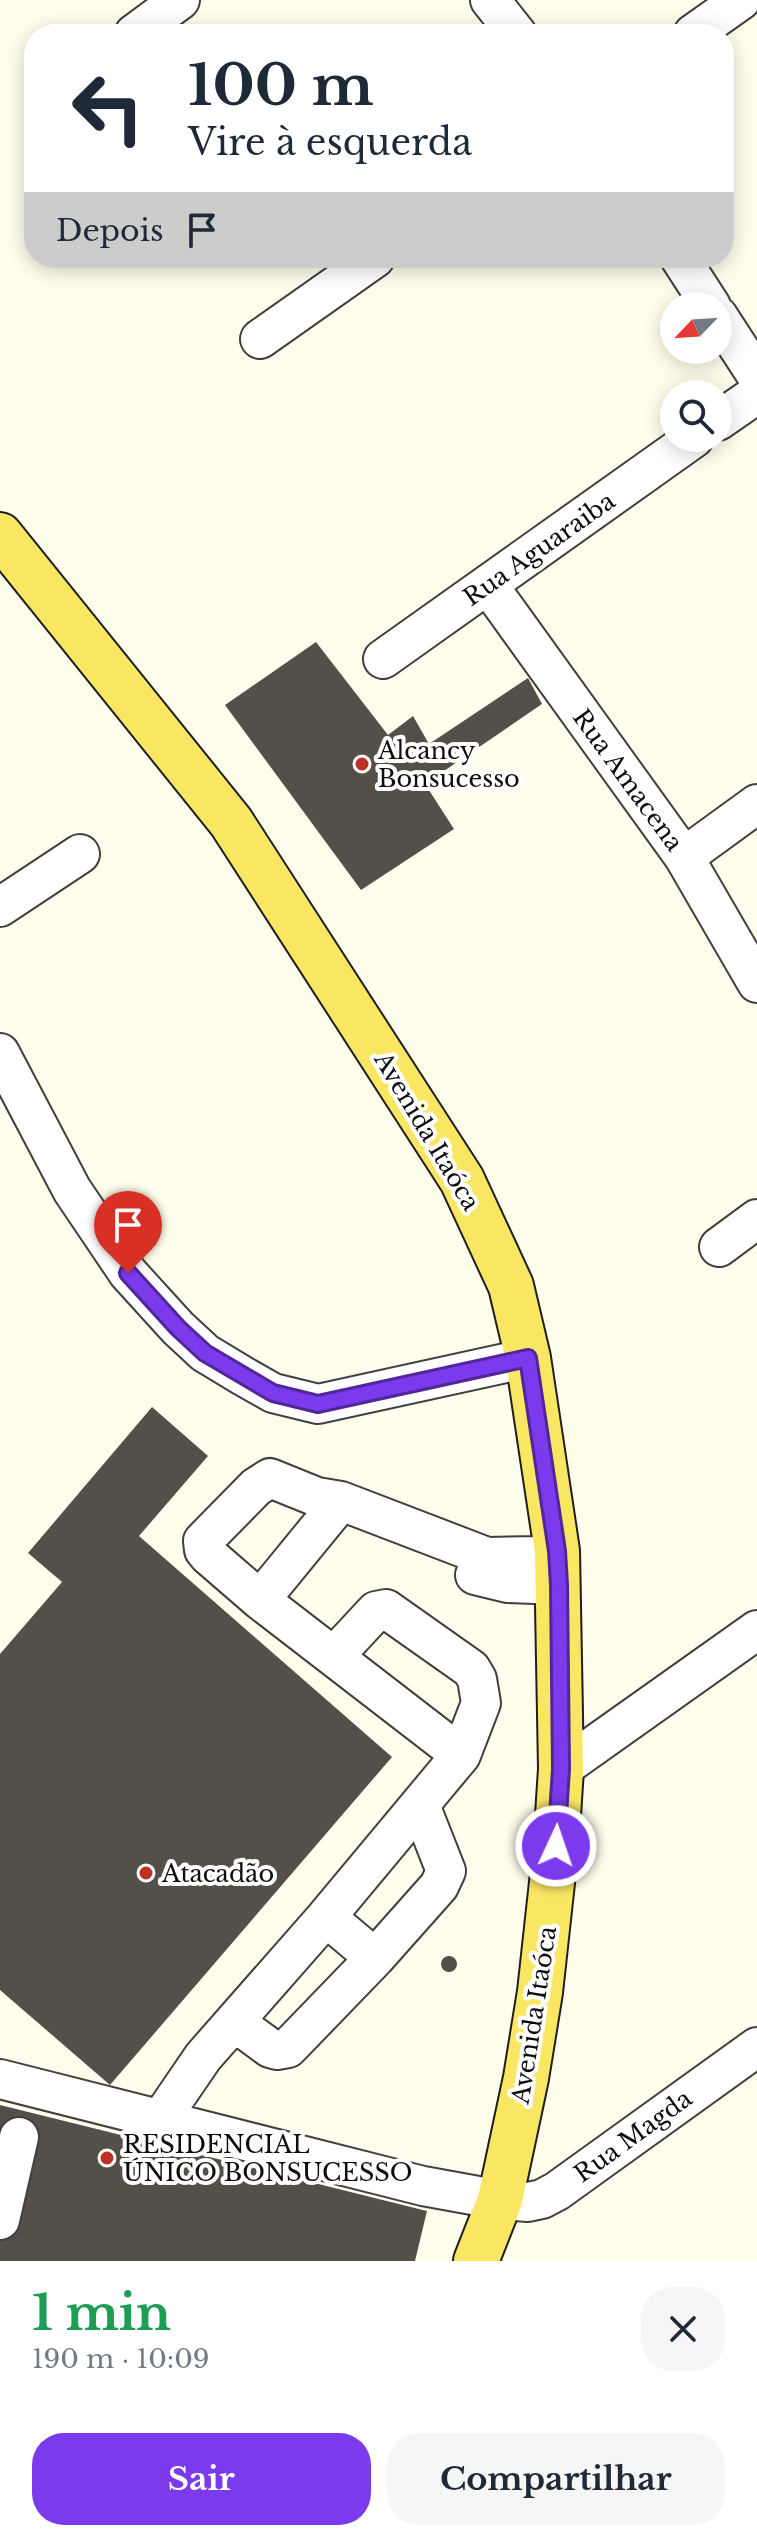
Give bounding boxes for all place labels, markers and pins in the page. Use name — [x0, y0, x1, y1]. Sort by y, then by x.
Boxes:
place label: Alcancy Bonsucesso — [377, 736, 520, 793]
marker: Alcancy Bonsucesso — [353, 755, 371, 773]
pin — [94, 1191, 162, 1273]
place label: Atacadão — [161, 1859, 274, 1888]
marker: Atacadão — [137, 1864, 155, 1882]
place label: RESIDENCIAL ÚNICO BONSUCESSO — [123, 2130, 412, 2187]
marker: RESIDENCIAL ÚNICO BONSUCESSO — [98, 2149, 116, 2167]

